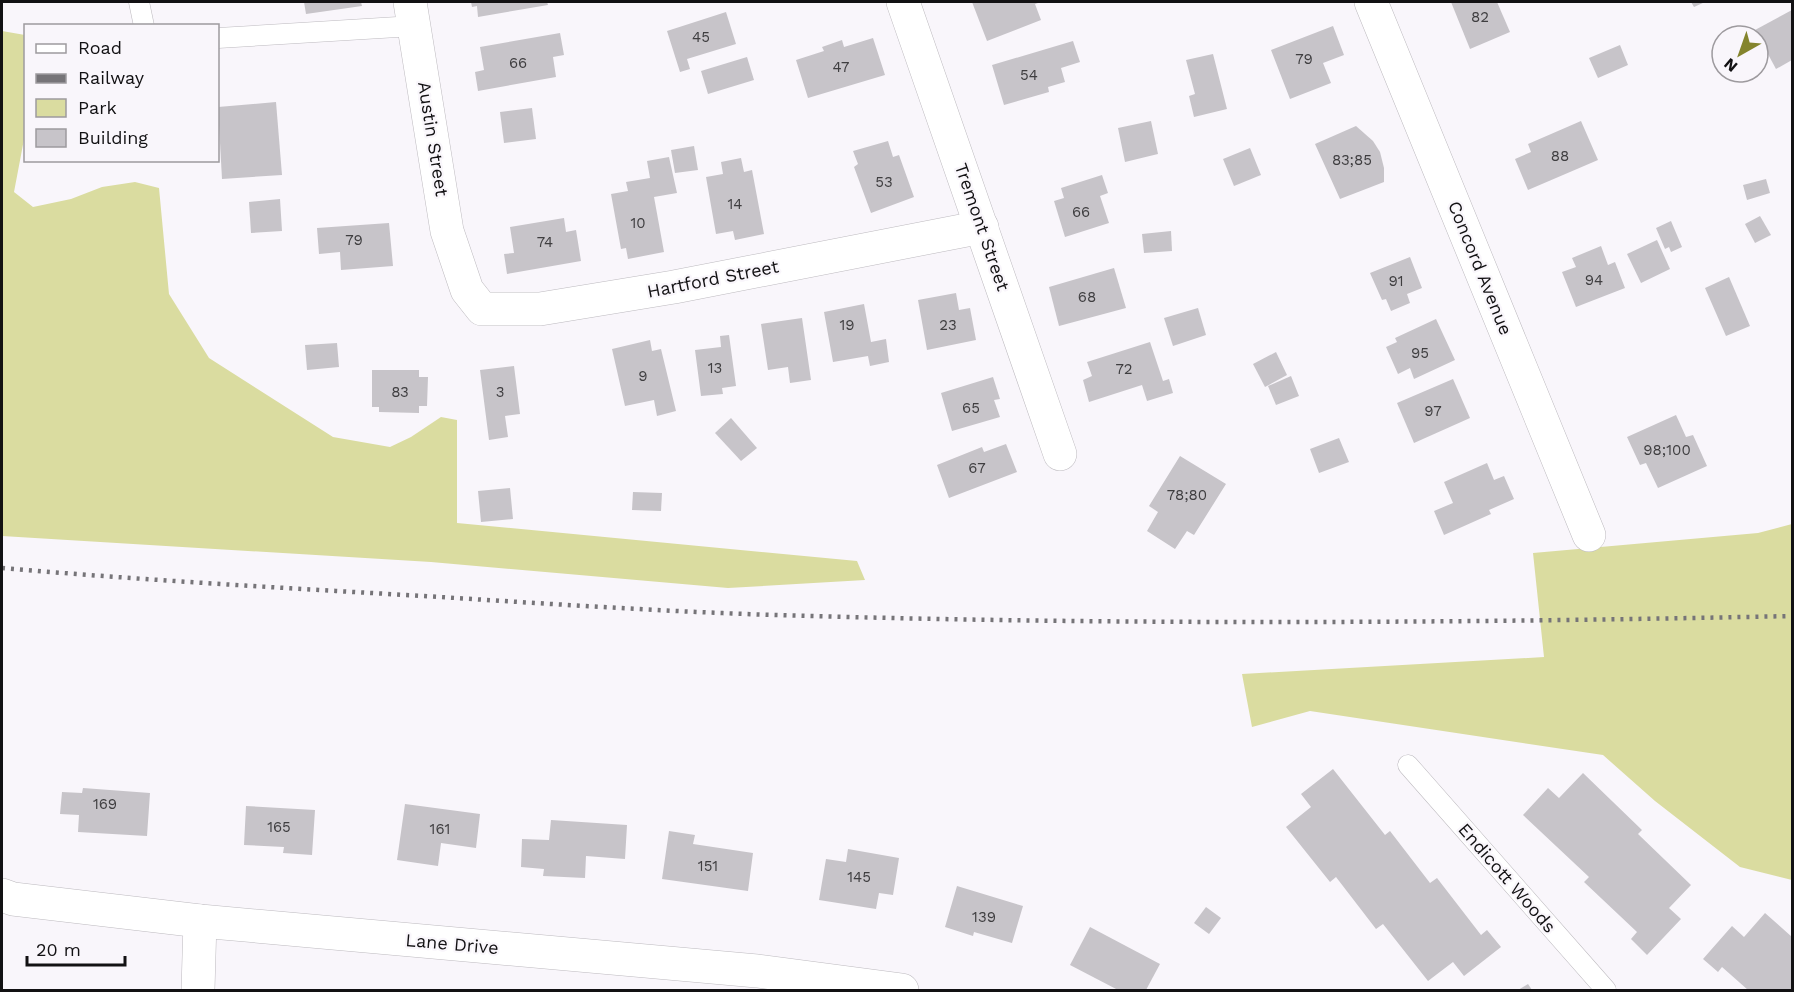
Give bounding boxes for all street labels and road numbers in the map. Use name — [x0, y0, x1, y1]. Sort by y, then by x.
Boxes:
street label: Austin Street — [414, 80, 453, 198]
street label: Tremont Street — [951, 160, 1014, 294]
street label: Concord Avenue — [1444, 198, 1517, 338]
street label: Hartford Street — [645, 255, 781, 302]
street label: Endicott Woods — [1454, 819, 1561, 937]
street label: Lane Drive — [405, 929, 499, 958]

